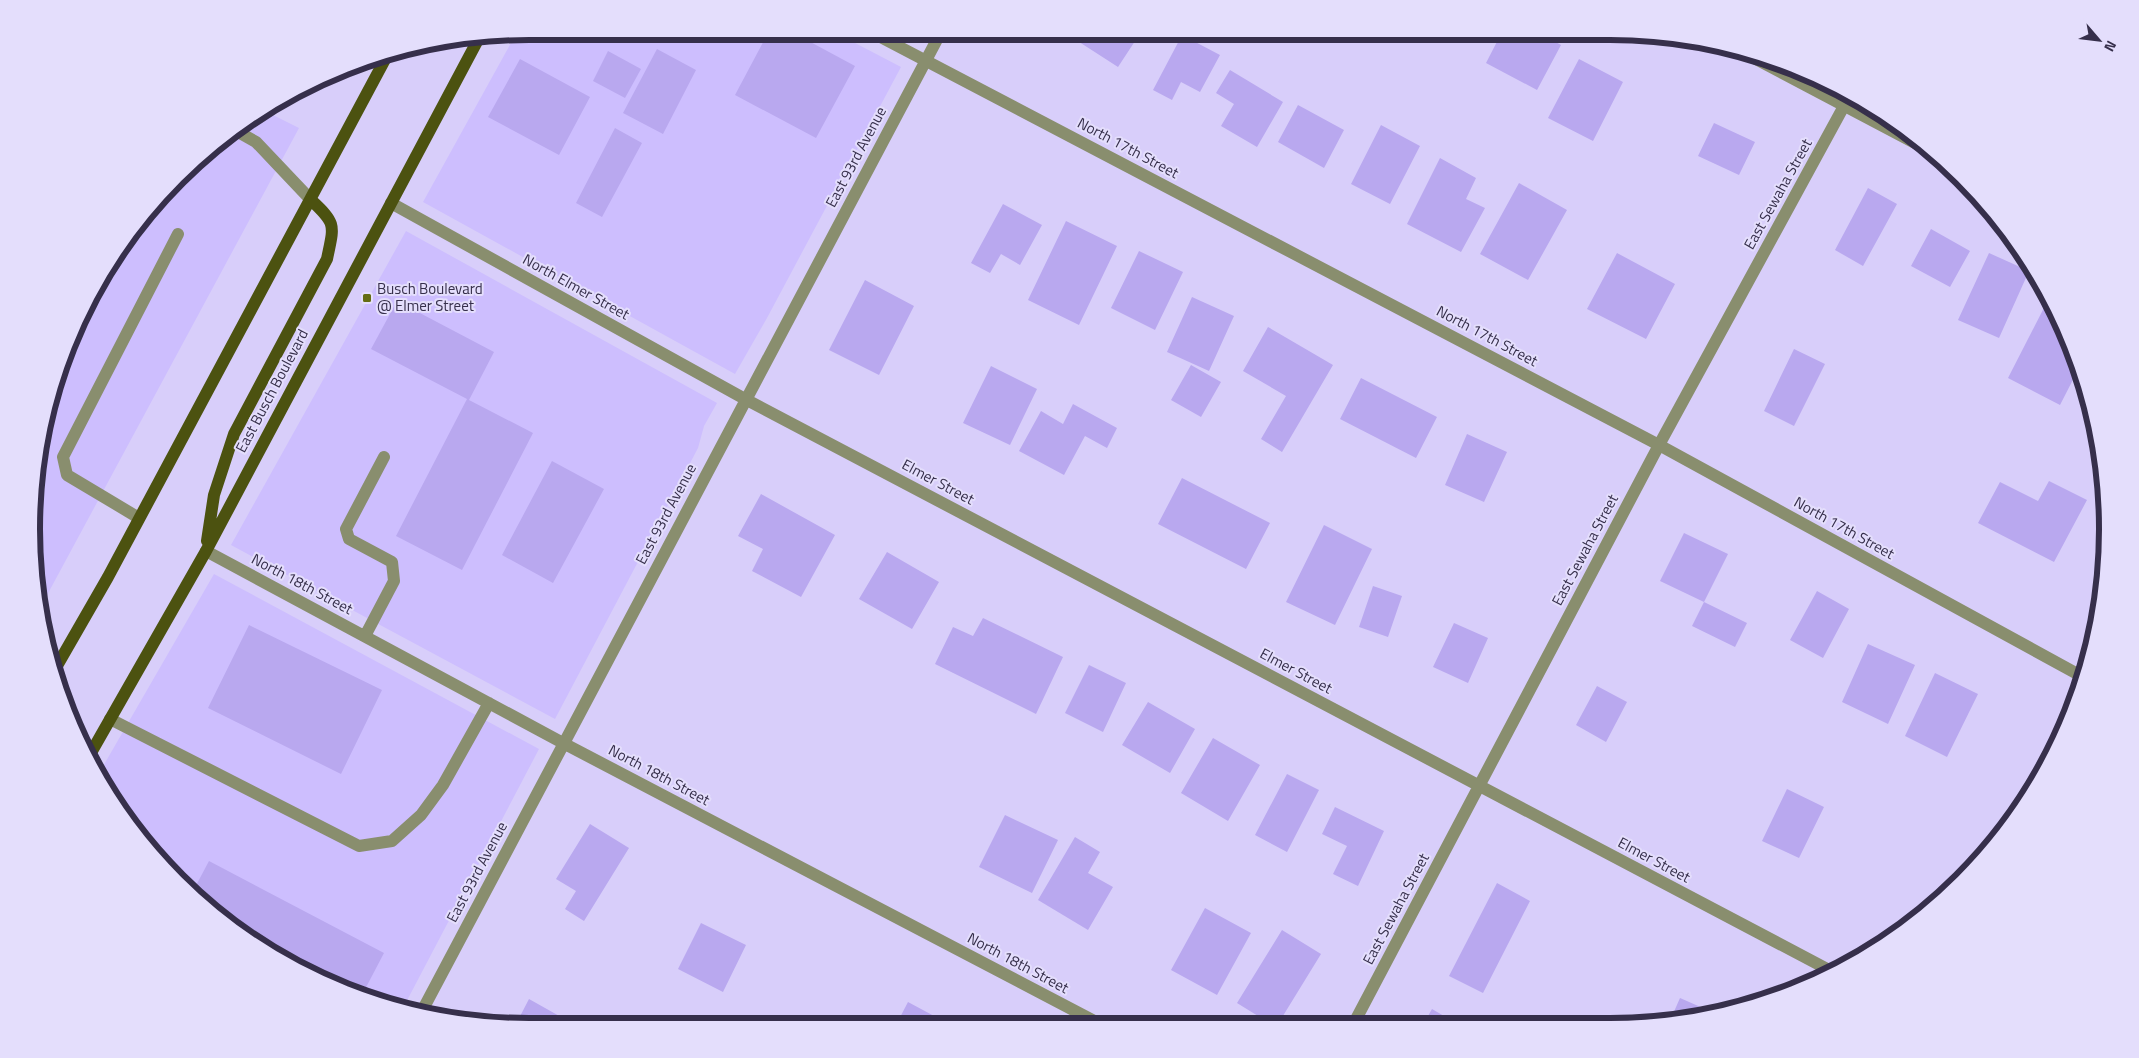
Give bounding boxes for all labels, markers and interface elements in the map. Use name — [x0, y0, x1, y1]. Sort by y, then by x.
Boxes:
north arrow — [2074, 15, 2124, 65]
text: N — [2099, 37, 2122, 56]
street label: East 93rd Avenue — [819, 102, 892, 211]
street label: North 17th Street — [1073, 111, 1184, 184]
street label: East Sewaha Street — [1738, 134, 1818, 253]
street label: North Elmer Street — [519, 248, 634, 326]
place label: Busch Boulevard @ Elmer Street — [377, 277, 483, 317]
marker: Busch Boulevard @ Elmer Street — [361, 292, 373, 304]
street label: North 17th Street — [1432, 299, 1543, 372]
street label: East Busch Boulevard — [229, 325, 314, 457]
street label: Elmer Street — [898, 453, 979, 511]
street label: East 93rd Avenue — [629, 459, 702, 568]
street label: East Sewaha Street — [1545, 489, 1624, 610]
street label: North 17th Street — [1790, 490, 1899, 565]
street label: North 18th Street — [247, 547, 358, 620]
street label: Elmer Street — [1256, 642, 1337, 700]
street label: North 18th Street — [604, 738, 715, 811]
street label: East 93rd Avenue — [440, 817, 513, 926]
street label: Elmer Street — [1614, 831, 1695, 889]
street label: East Sewaha Street — [1356, 848, 1435, 969]
street label: North 18th Street — [963, 926, 1074, 999]

